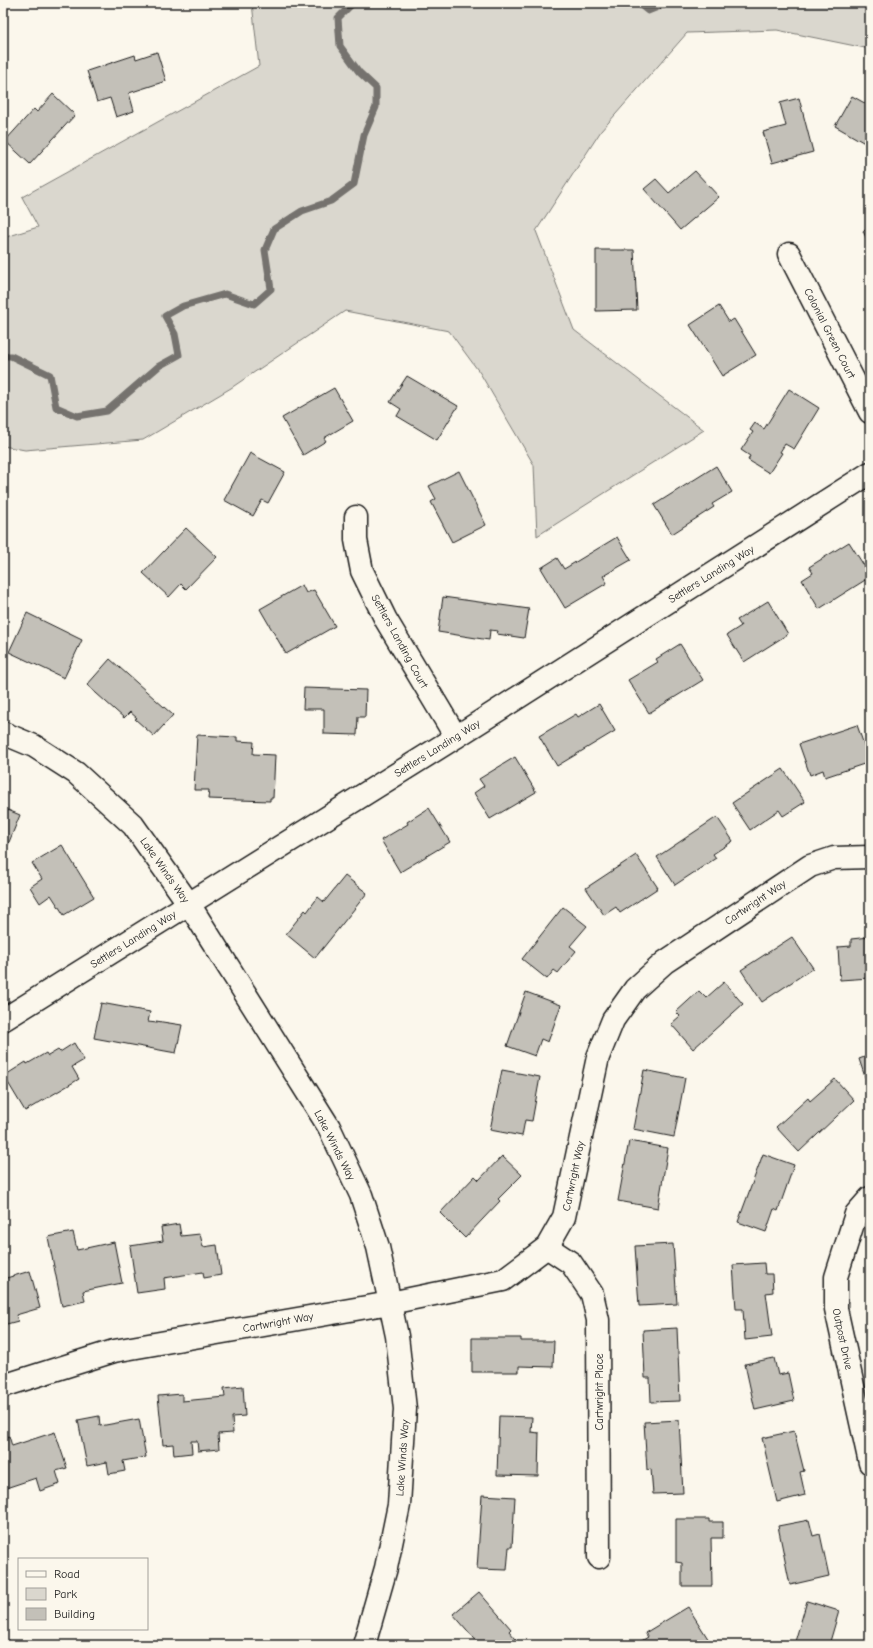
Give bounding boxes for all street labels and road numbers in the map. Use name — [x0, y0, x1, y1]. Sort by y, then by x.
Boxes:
street label: Colonial Green Court — [801, 286, 858, 381]
street label: Settlers Landing Way — [666, 543, 757, 606]
street label: Settlers Landing Court — [368, 592, 431, 691]
street label: Settlers Landing Way — [392, 717, 483, 780]
street label: Lake Winds Way — [137, 835, 192, 906]
street label: Cartwright Way — [722, 877, 789, 928]
street label: Settlers Landing Way — [88, 908, 179, 971]
street label: Lake Winds Way — [311, 1108, 358, 1182]
street label: Cartwright Way — [560, 1140, 587, 1212]
street label: Outpost Drive — [830, 1307, 855, 1371]
street label: Cartwright Way — [242, 1310, 314, 1335]
street label: Cartwright Place — [593, 1353, 606, 1431]
street label: Lake Winds Way — [393, 1419, 412, 1497]

